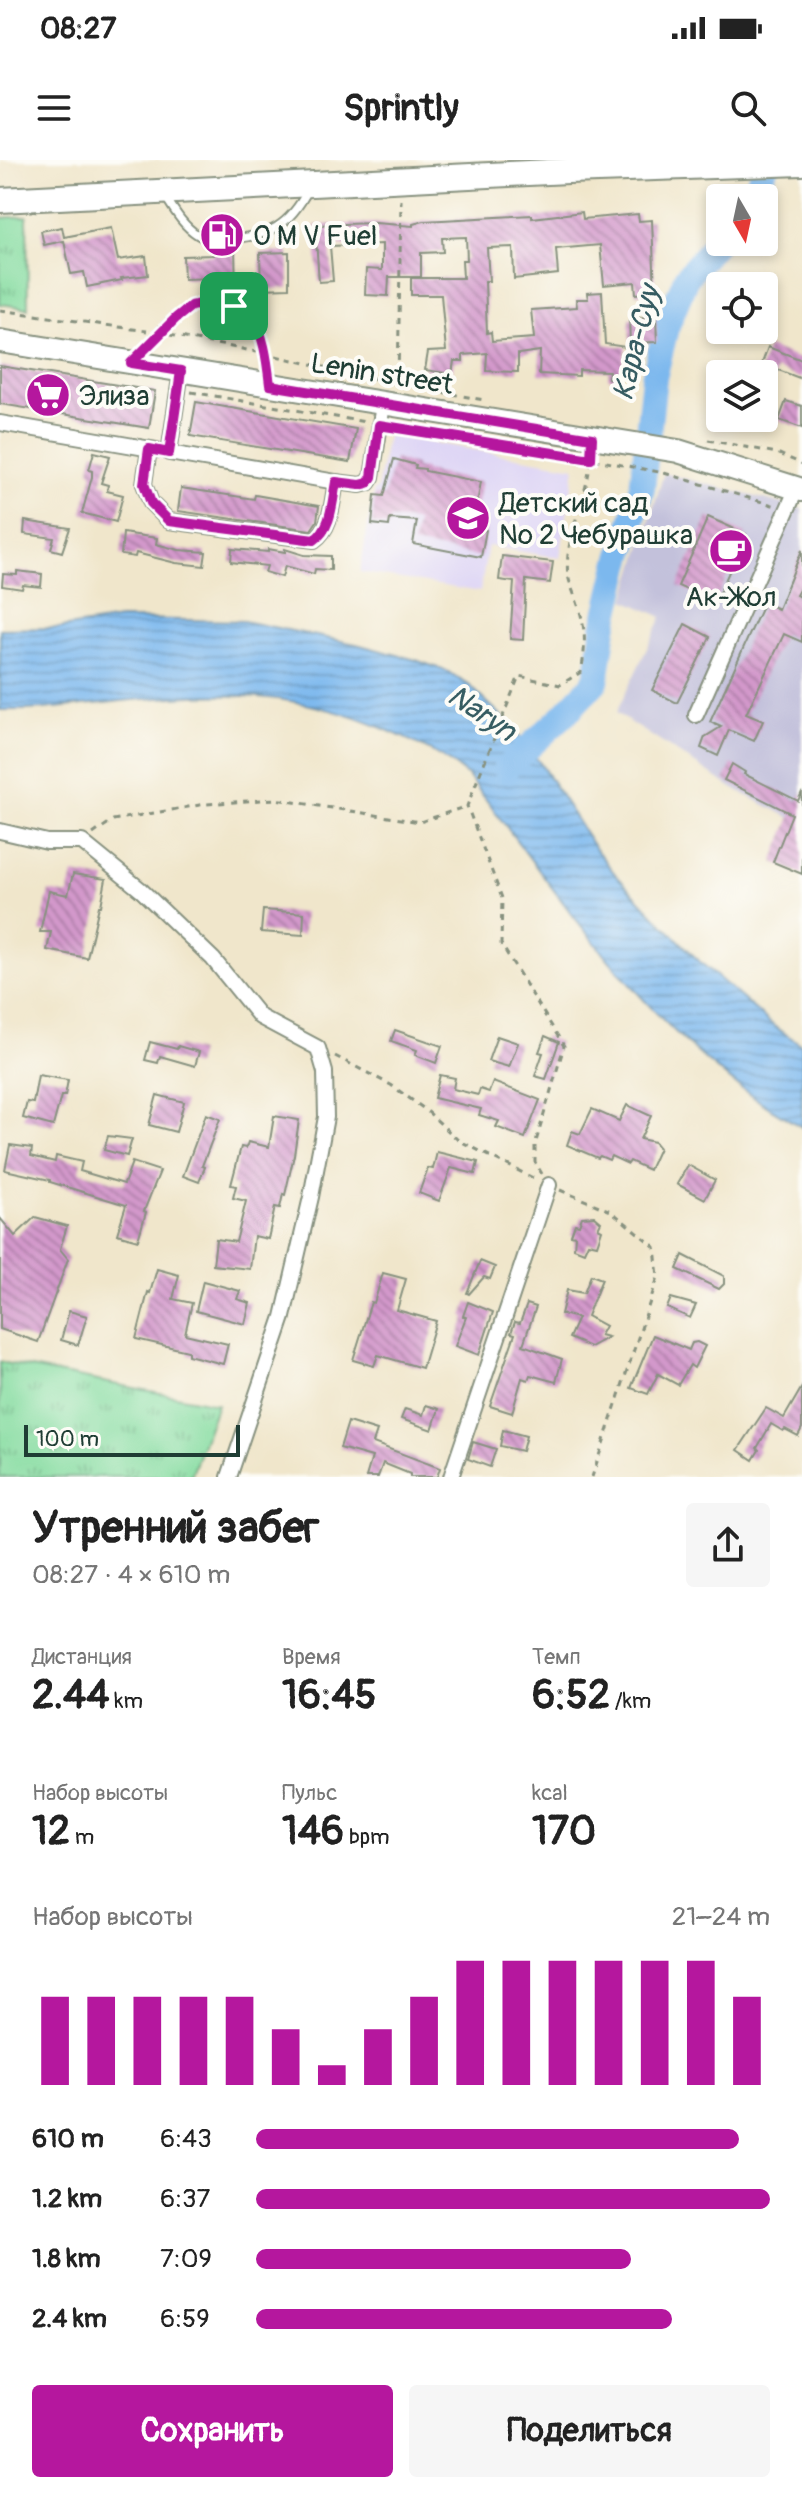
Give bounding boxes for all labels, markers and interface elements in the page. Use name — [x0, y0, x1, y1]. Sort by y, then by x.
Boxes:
text: 08:27 — [40, 10, 116, 47]
icon: menu — [32, 86, 76, 130]
text: Sprintly — [343, 86, 459, 131]
icon: search — [726, 86, 770, 130]
north arrow — [706, 184, 778, 256]
map controls — [706, 184, 778, 432]
fuel station icon: O M V Fuel — [198, 211, 246, 259]
place label: O M V Fuel — [253, 219, 377, 254]
pin — [200, 272, 268, 340]
button: locate — [706, 272, 778, 344]
water label: Кара-Суу — [604, 278, 670, 404]
icon: arrive — [212, 284, 256, 328]
street label: Lenin street — [308, 346, 456, 403]
button: layers — [706, 360, 778, 432]
supermarket icon: Элиза — [24, 371, 72, 419]
place label: Элиза — [79, 379, 150, 414]
place label: Детский сад № 2 Чебурашка — [498, 486, 693, 553]
school or university icon: Детский сад № 2 Чебурашка — [444, 494, 492, 542]
cafe icon: Ак-Жол — [707, 527, 755, 575]
place label: Ак-Жол — [685, 580, 777, 615]
water label: Naryn — [440, 677, 525, 751]
scale bar — [24, 1421, 240, 1457]
text: 100 m — [36, 1425, 99, 1453]
text: Утренний забег — [32, 1501, 319, 1556]
button: share — [686, 1503, 770, 1587]
text: 08:27 · 4 × 610 m — [32, 1559, 230, 1591]
text: Дистанция — [32, 1643, 132, 1671]
text: Время — [282, 1643, 341, 1671]
text: Темп — [532, 1643, 581, 1671]
text: 2.44 — [32, 1671, 110, 1720]
text: 16:45 — [282, 1671, 376, 1720]
text: 6:52 — [532, 1671, 610, 1720]
text: km — [110, 1687, 143, 1715]
text: /km — [610, 1687, 651, 1715]
text: Набор высоты — [32, 1779, 168, 1807]
text: Пульс — [282, 1779, 337, 1807]
text: kcal — [532, 1779, 568, 1807]
text: 12 — [32, 1807, 70, 1856]
text: 146 — [282, 1807, 344, 1856]
text: 170 — [532, 1807, 596, 1856]
text: m — [70, 1823, 94, 1851]
text: bpm — [344, 1823, 390, 1851]
text: Набор высоты — [32, 1901, 193, 1933]
text: 21–24 m — [672, 1901, 770, 1933]
text: 610 m — [32, 2123, 104, 2155]
text: 6:43 — [160, 2123, 212, 2155]
text: 1.2 km — [32, 2183, 102, 2215]
text: 6:37 — [160, 2183, 210, 2215]
text: 1.8 km — [32, 2243, 101, 2275]
text: 7:09 — [160, 2243, 212, 2275]
text: 2.4 km — [32, 2303, 107, 2335]
text: 6:59 — [160, 2303, 210, 2335]
button: Сохранить — [32, 2385, 393, 2477]
button: Поделиться — [409, 2385, 770, 2477]

